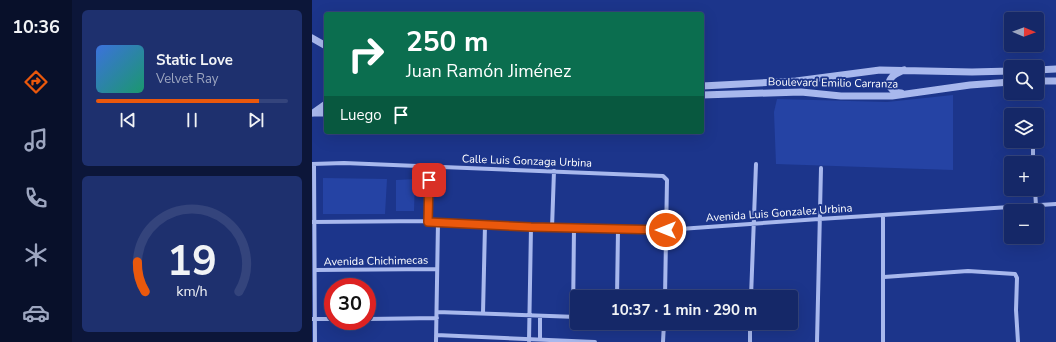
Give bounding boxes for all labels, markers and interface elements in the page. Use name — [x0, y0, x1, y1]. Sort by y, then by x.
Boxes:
north arrow — [1004, 12, 1044, 52]
map controls — [1004, 12, 1044, 244]
text: 10:36 — [12, 15, 60, 39]
text: 250 m — [406, 23, 489, 61]
icon: right — [340, 28, 392, 80]
text: Static Love — [156, 50, 233, 70]
text: Juan Ramón Jiménez — [406, 59, 571, 83]
button: search — [1004, 60, 1044, 100]
icon: directions — [22, 68, 50, 96]
text: Velvet Ray — [156, 70, 218, 88]
street label: Boulevard Emilio Carranza — [768, 74, 898, 92]
icon: arrive — [390, 104, 412, 126]
text: Luego — [340, 105, 382, 125]
button: layers — [1004, 108, 1044, 148]
icon: previous — [117, 109, 139, 131]
icon: pause — [181, 109, 203, 131]
icon: next — [245, 109, 267, 131]
icon: music — [22, 126, 50, 154]
street label: Calle Luis Gonzaga Urbina — [462, 151, 592, 171]
button: + — [1004, 156, 1044, 196]
pin — [412, 163, 446, 197]
icon: arrive — [418, 169, 440, 191]
icon: phone — [22, 184, 50, 212]
street label: Avenida Luis Gonzalez Urbina — [705, 200, 853, 226]
button: − — [1004, 204, 1044, 244]
position arrow — [645, 209, 687, 251]
text: 19 — [167, 233, 217, 290]
icon: climate — [22, 241, 50, 269]
street label: Avenida Chichimecas — [324, 253, 428, 269]
speed limit sign: 30 — [324, 278, 376, 330]
text: km/h — [176, 282, 208, 301]
icon: car — [22, 299, 50, 327]
text: 10:37 · 1 min · 290 m — [611, 300, 757, 320]

